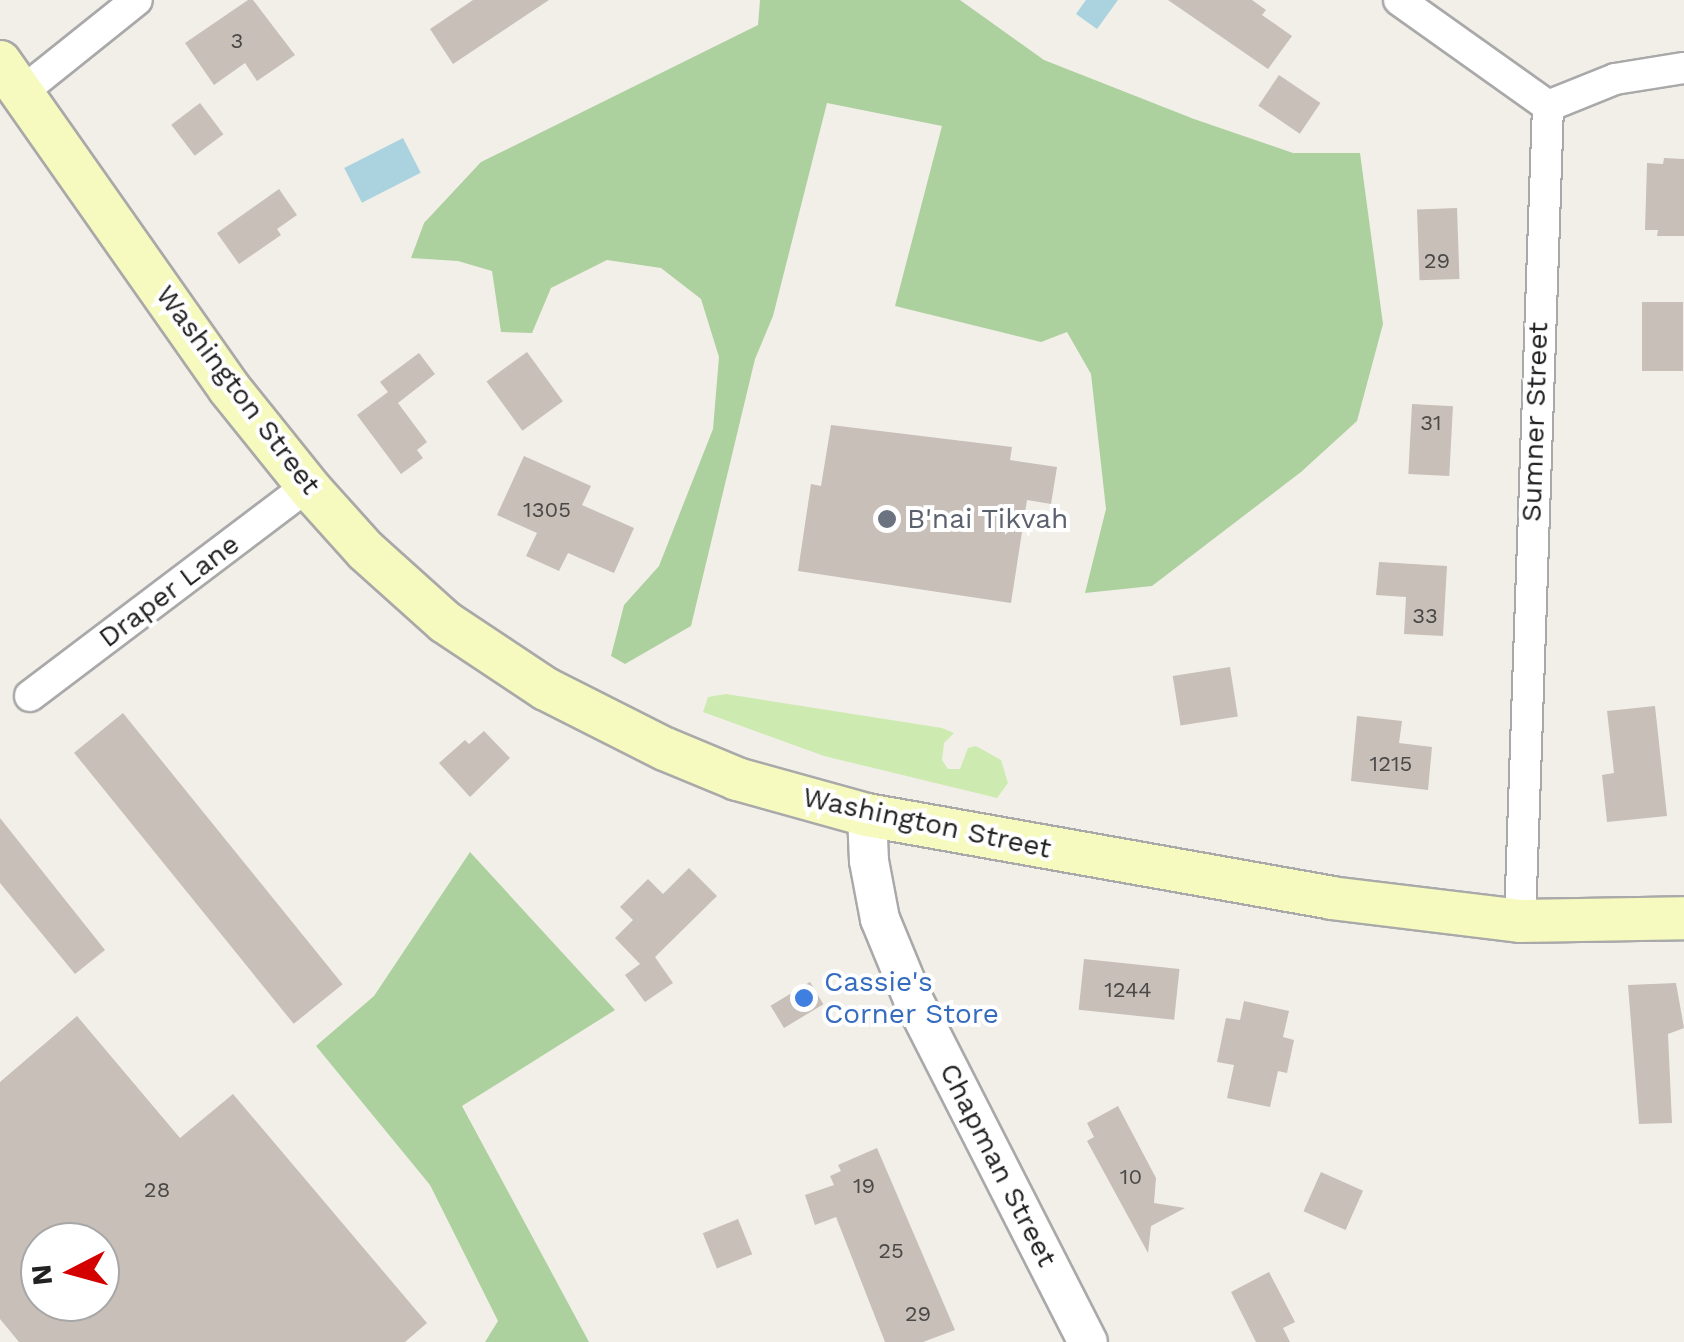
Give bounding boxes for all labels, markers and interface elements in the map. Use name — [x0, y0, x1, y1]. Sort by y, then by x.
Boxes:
house number: 3 — [231, 28, 243, 54]
house number: 29 — [1424, 248, 1450, 274]
street label: Washington Street — [148, 279, 328, 501]
street label: Sumner Street — [1515, 321, 1555, 523]
house number: 31 — [1420, 410, 1442, 436]
house number: 1305 — [523, 497, 571, 523]
place label: B'nai Tikvah — [907, 502, 1069, 536]
marker: B'nai Tikvah — [876, 508, 898, 530]
street label: Draper Lane — [92, 527, 246, 655]
house number: 33 — [1412, 603, 1438, 629]
house number: 1215 — [1370, 751, 1412, 777]
street label: Washington Street — [800, 780, 1054, 866]
place label: Cassie's Corner Store — [824, 965, 1000, 1031]
house number: 1244 — [1104, 977, 1152, 1003]
marker: Cassie's Corner Store — [793, 987, 815, 1009]
street label: Chapman Street — [932, 1058, 1064, 1272]
house number: 10 — [1120, 1164, 1142, 1190]
house number: 19 — [853, 1173, 875, 1199]
house number: 28 — [144, 1177, 170, 1203]
north arrow — [20, 1222, 120, 1322]
house number: 25 — [878, 1238, 904, 1264]
text: N — [24, 1263, 59, 1287]
house number: 29 — [905, 1301, 931, 1327]

